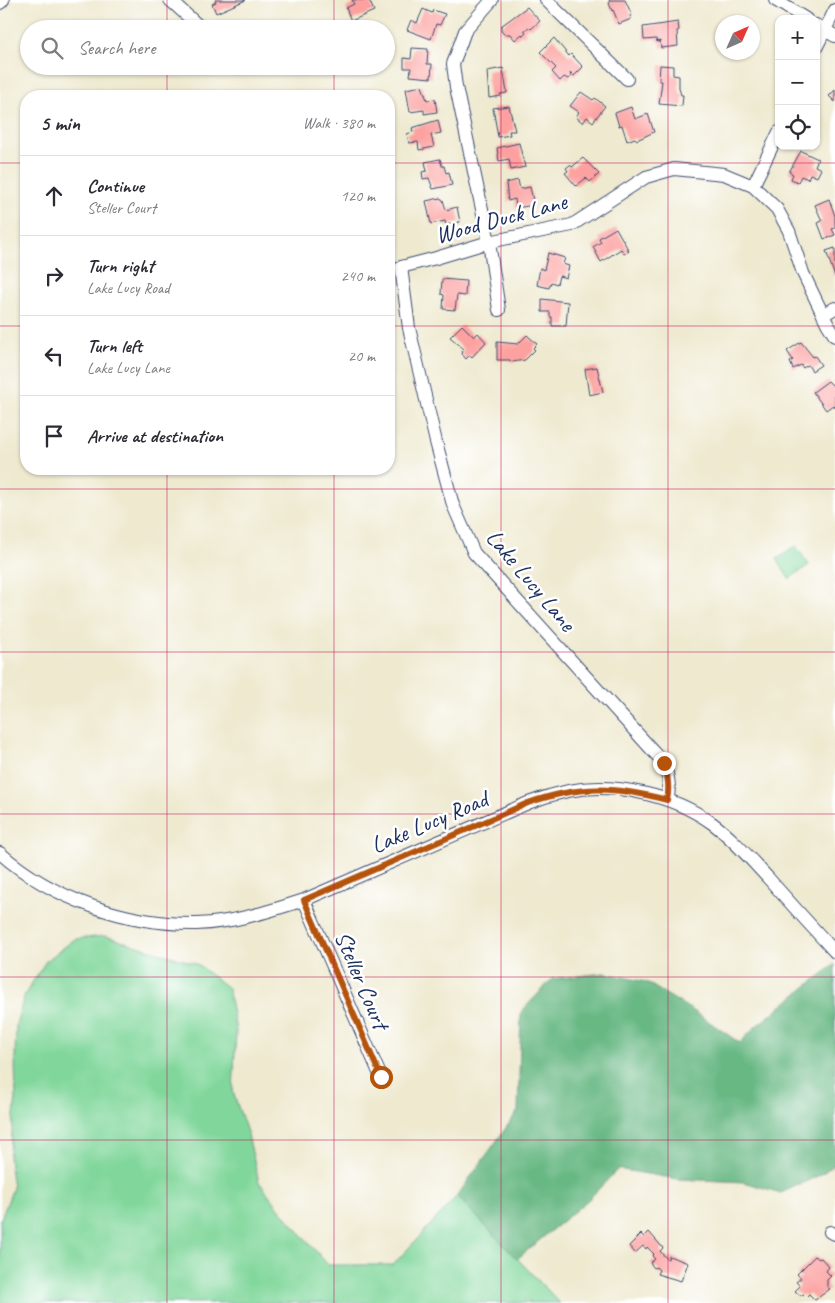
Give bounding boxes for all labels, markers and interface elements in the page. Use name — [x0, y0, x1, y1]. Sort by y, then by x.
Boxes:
north arrow — [715, 15, 760, 60]
map controls — [775, 15, 820, 150]
button: + — [775, 15, 820, 60]
search box — [20, 20, 395, 75]
icon: search — [38, 34, 66, 62]
text: Search here — [78, 36, 155, 60]
button: − — [775, 60, 820, 105]
button: locate — [775, 105, 820, 150]
text: 5 min — [40, 110, 80, 136]
text: Walk · 380 m — [303, 113, 375, 133]
text: Continue — [87, 174, 144, 198]
icon: ahead — [40, 182, 68, 210]
text: 120 m — [341, 186, 375, 206]
street label: Wood Duck Lane — [432, 186, 572, 250]
text: Steller Court — [87, 198, 156, 218]
text: Turn right — [87, 254, 154, 278]
icon: right — [40, 262, 68, 290]
text: 240 m — [341, 266, 375, 286]
text: Lake Lucy Road — [87, 278, 170, 298]
text: Turn left — [87, 334, 142, 358]
icon: left — [40, 342, 68, 370]
text: 20 m — [348, 346, 375, 366]
text: Lake Lucy Lane — [87, 358, 170, 378]
icon: arrive — [40, 422, 68, 450]
text: Arrive at destination — [87, 424, 223, 448]
street label: Lake Lucy Lane — [480, 523, 584, 639]
route end — [653, 752, 676, 775]
street label: Lake Lucy Road — [366, 783, 495, 860]
street label: Steller Court — [328, 926, 397, 1036]
route start — [370, 1066, 393, 1089]

